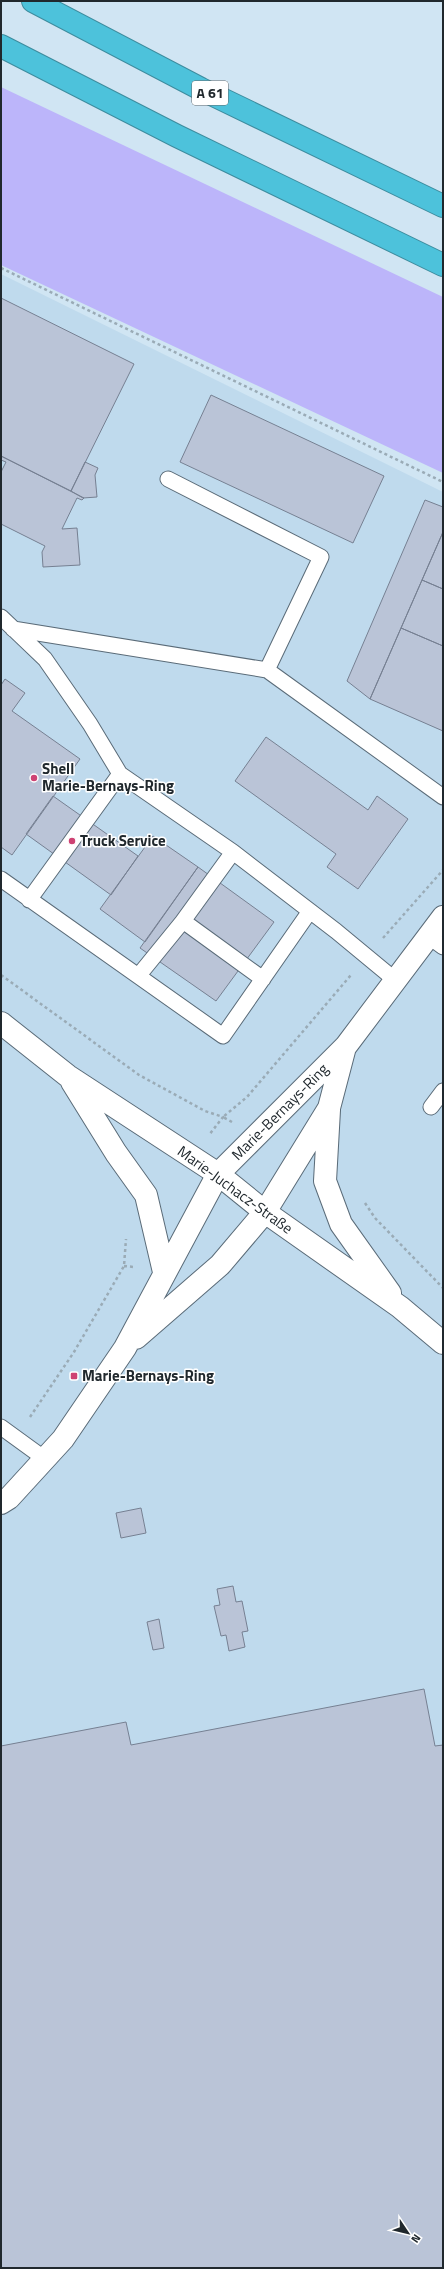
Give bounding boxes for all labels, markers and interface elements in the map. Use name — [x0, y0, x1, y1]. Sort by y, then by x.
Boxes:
road number: A 61 — [192, 81, 228, 105]
place label: Shell Marie-Bernays-Ring — [42, 757, 174, 797]
marker: Shell Marie-Bernays-Ring — [29, 773, 39, 783]
place label: Truck Service — [80, 829, 166, 852]
marker: Truck Service — [67, 836, 77, 846]
street label: Marie-Bernays-Ring — [226, 1058, 334, 1165]
street label: Marie-Juchacz-Straße — [173, 1140, 298, 1239]
place label: Marie-Bernays-Ring — [82, 1364, 214, 1387]
marker: Marie-Bernays-Ring — [69, 1371, 79, 1381]
north arrow — [388, 2213, 428, 2253]
text: N — [407, 2231, 425, 2246]

